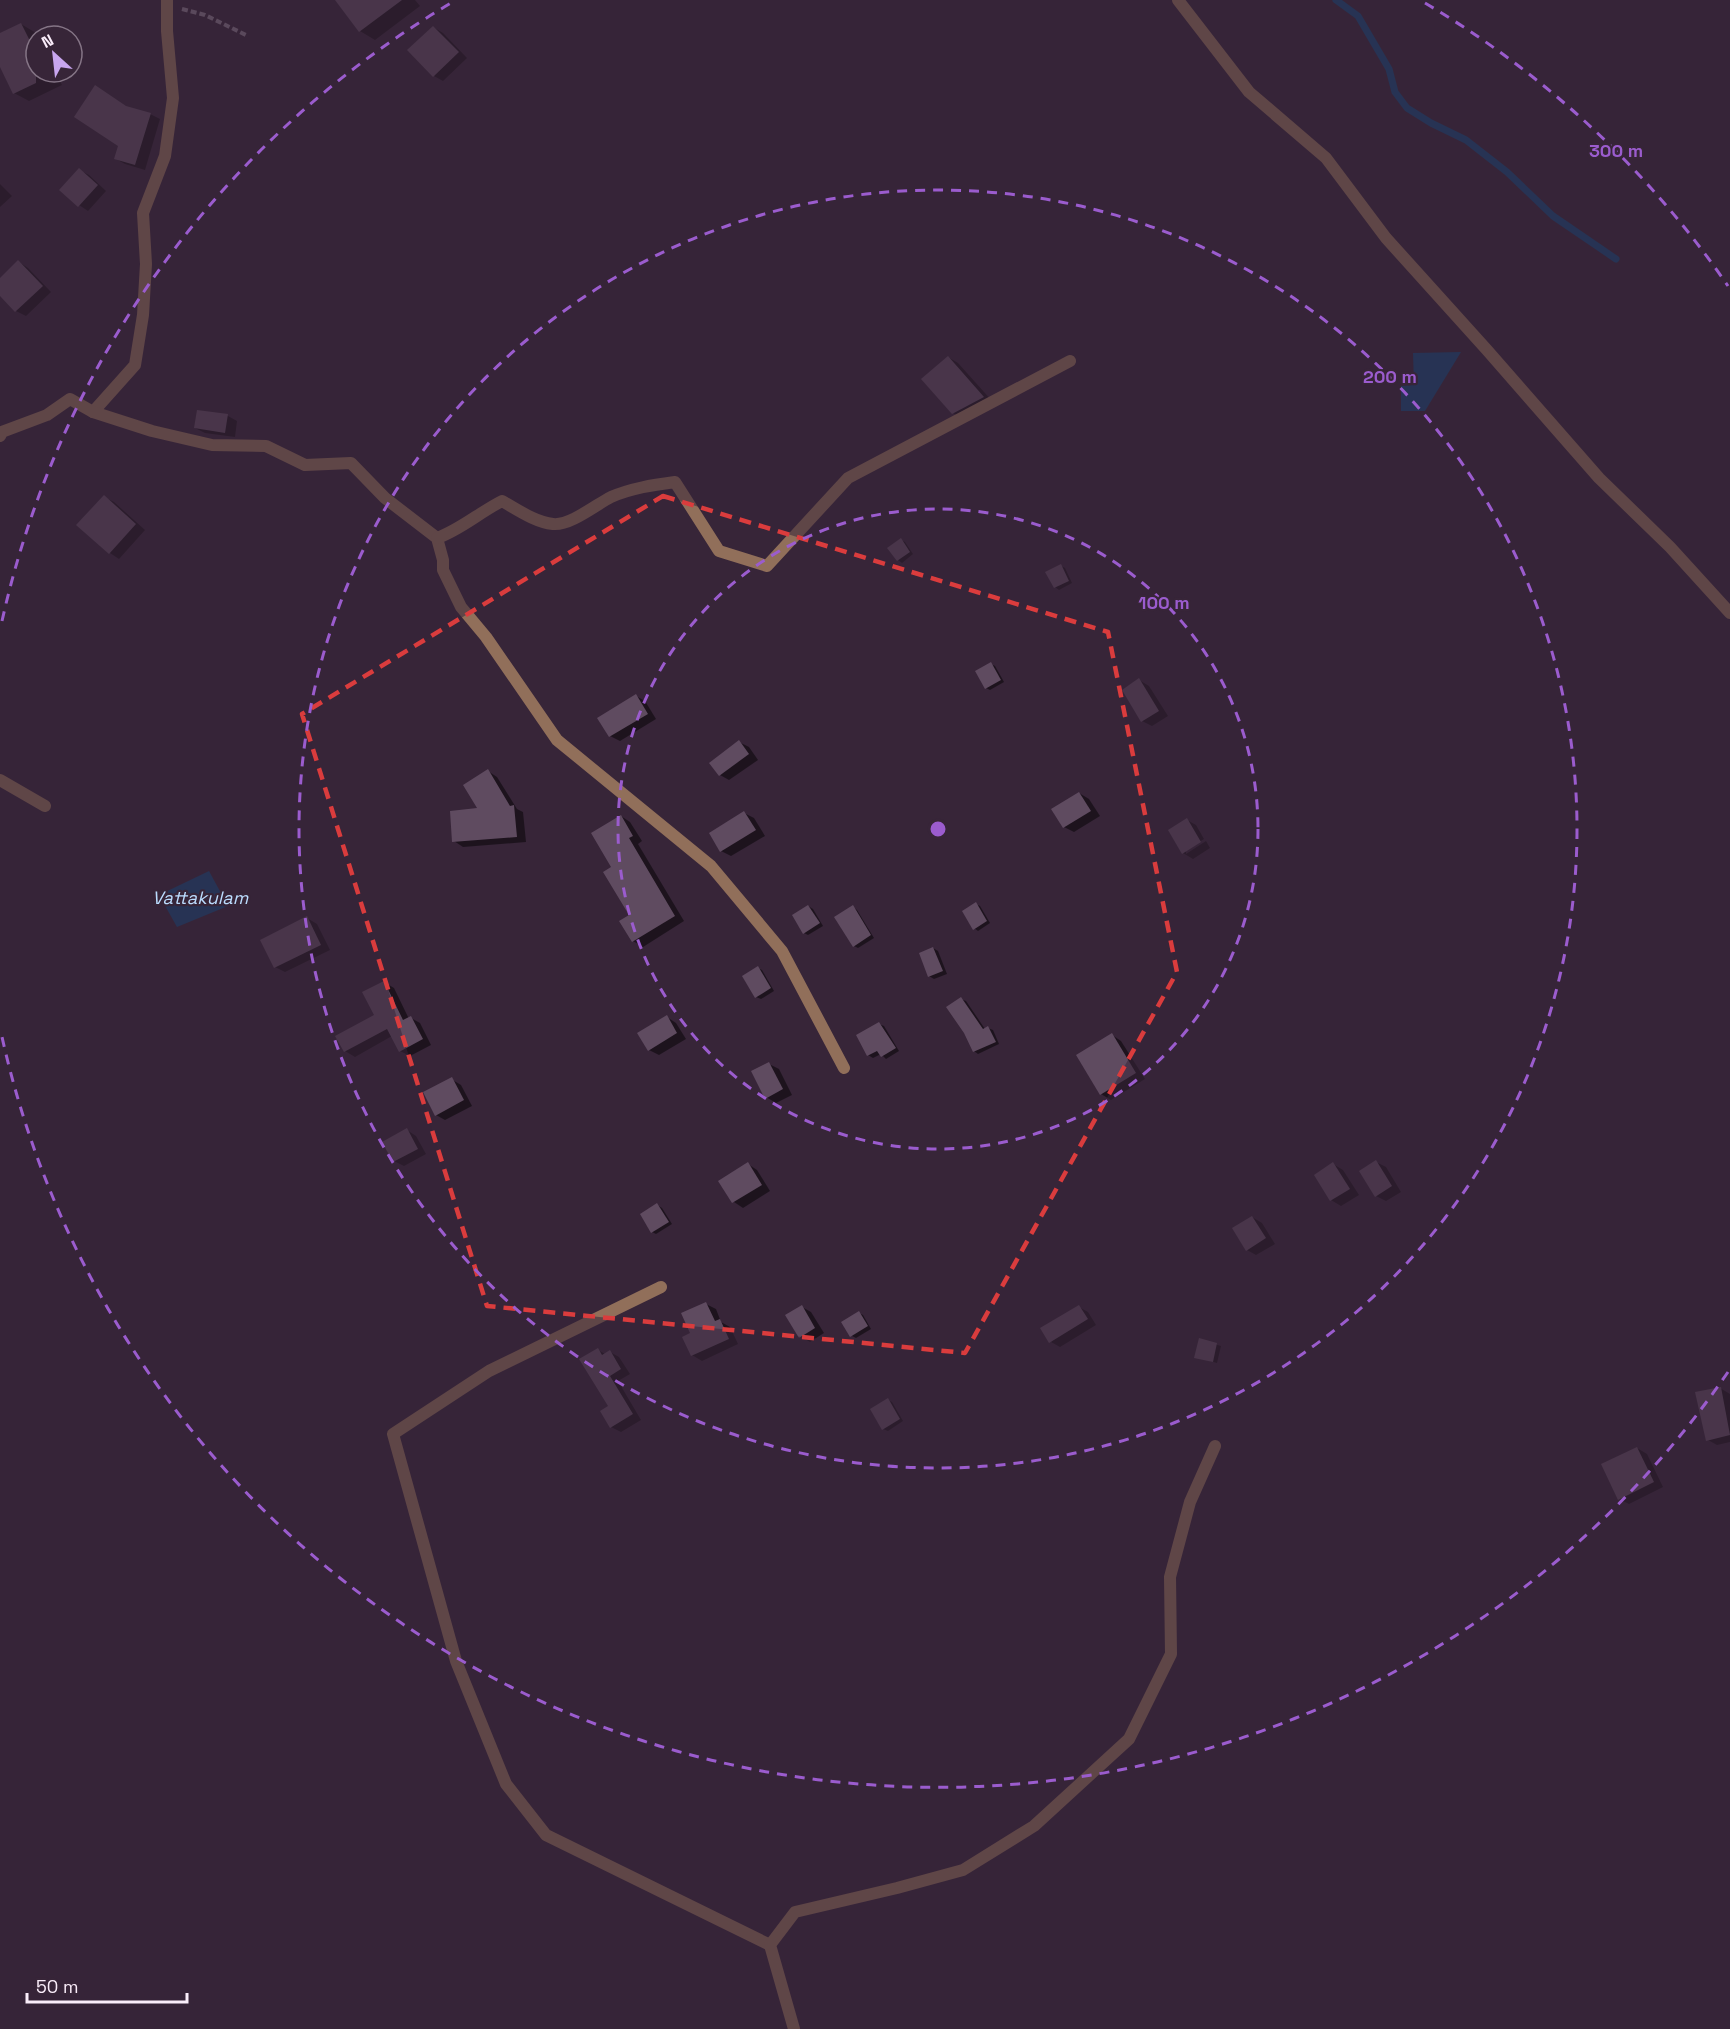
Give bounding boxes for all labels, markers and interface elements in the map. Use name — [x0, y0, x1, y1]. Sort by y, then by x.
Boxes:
north arrow — [24, 24, 84, 84]
text: N — [38, 29, 57, 53]
text: 300 m — [1589, 139, 1643, 162]
text: 200 m — [1363, 365, 1417, 388]
text: 100 m — [1138, 591, 1190, 614]
centre of rings — [928, 819, 948, 839]
water label: Vattakulam — [152, 886, 249, 909]
scale bar — [27, 1966, 188, 2004]
text: 50 m — [36, 1975, 78, 1998]

